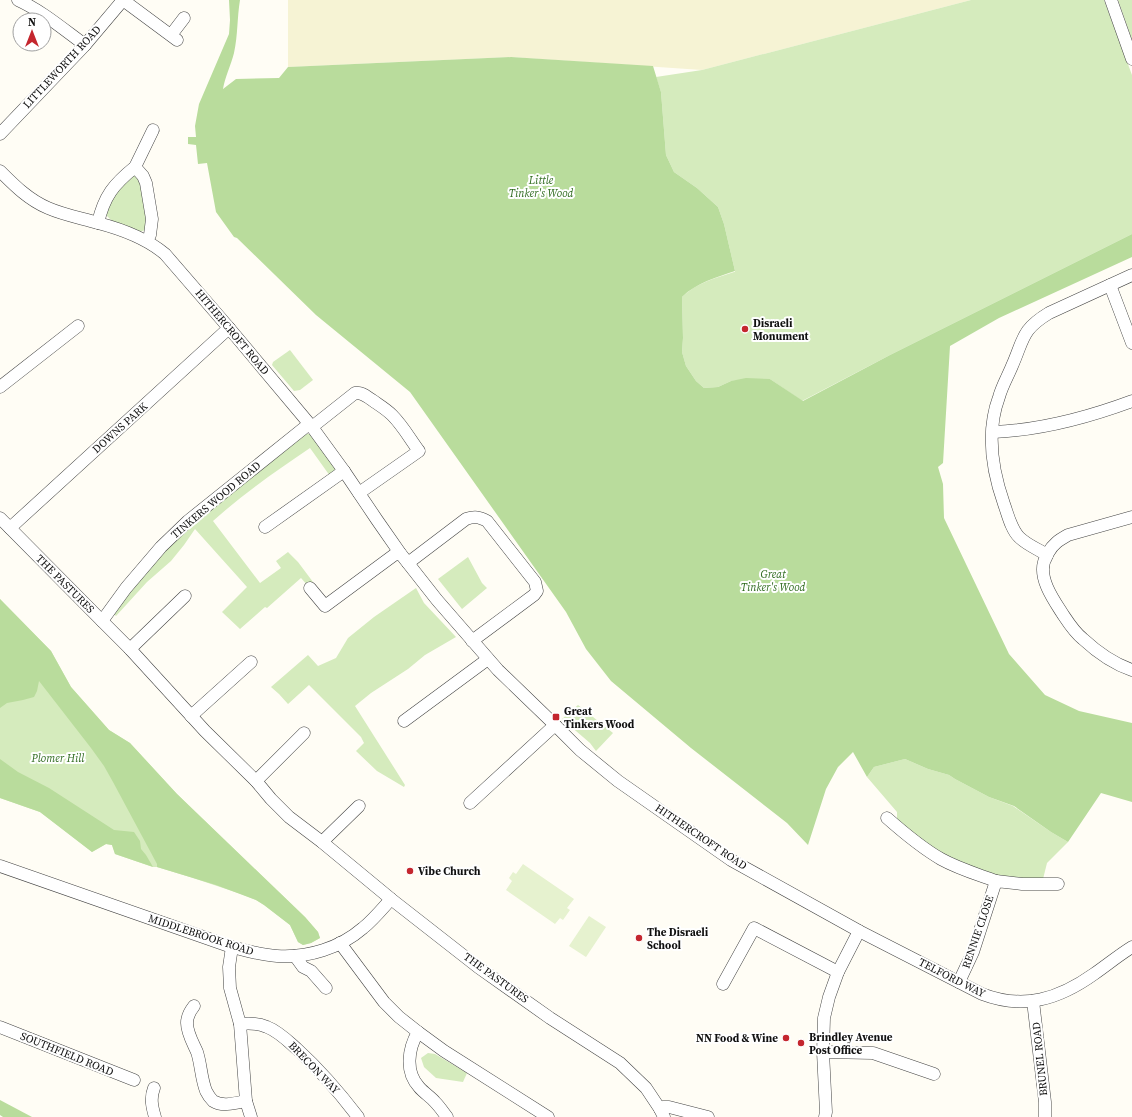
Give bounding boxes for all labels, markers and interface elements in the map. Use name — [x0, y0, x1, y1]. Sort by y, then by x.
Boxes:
north arrow — [12, 12, 52, 52]
text: N — [28, 15, 36, 30]
street label: LITTLEWORTH ROAD — [20, 22, 105, 112]
park label: Little Tinker's Wood — [509, 173, 574, 201]
street label: HITHERCROFT ROAD — [192, 286, 273, 378]
place label: Disraeli Monument — [753, 316, 810, 344]
marker: Disraeli Monument — [740, 324, 750, 334]
street label: DOWNS PARK — [89, 399, 151, 457]
street label: TINKERS WOOD ROAD — [168, 458, 264, 542]
street label: THE PASTURES — [33, 552, 98, 617]
park label: Great Tinker's Wood — [741, 567, 806, 595]
place label: Great Tinkers Wood — [564, 704, 635, 732]
marker: Great Tinkers Wood — [551, 712, 561, 722]
park label: Plomer Hill — [31, 751, 85, 766]
street label: HITHERCROFT ROAD — [652, 801, 750, 873]
place label: Vibe Church — [418, 864, 481, 879]
marker: Vibe Church — [405, 866, 415, 876]
street label: RENNIE CLOSE — [958, 893, 998, 971]
street label: MIDDLEBROOK ROAD — [146, 911, 256, 959]
place label: The Disraeli School — [647, 925, 709, 953]
marker: The Disraeli School — [634, 933, 644, 943]
street label: THE PASTURES — [460, 949, 532, 1007]
street label: TELFORD WAY — [916, 955, 988, 1001]
street label: BRUNEL ROAD — [1029, 1021, 1051, 1097]
street label: SOUTHFIELD ROAD — [18, 1028, 116, 1080]
place label: Brindley Avenue Post Office — [809, 1030, 893, 1058]
place label: NN Food & Wine — [696, 1031, 778, 1046]
marker: NN Food & Wine — [781, 1033, 791, 1043]
street label: BRECON WAY — [285, 1038, 343, 1098]
marker: Brindley Avenue Post Office — [796, 1038, 806, 1048]

